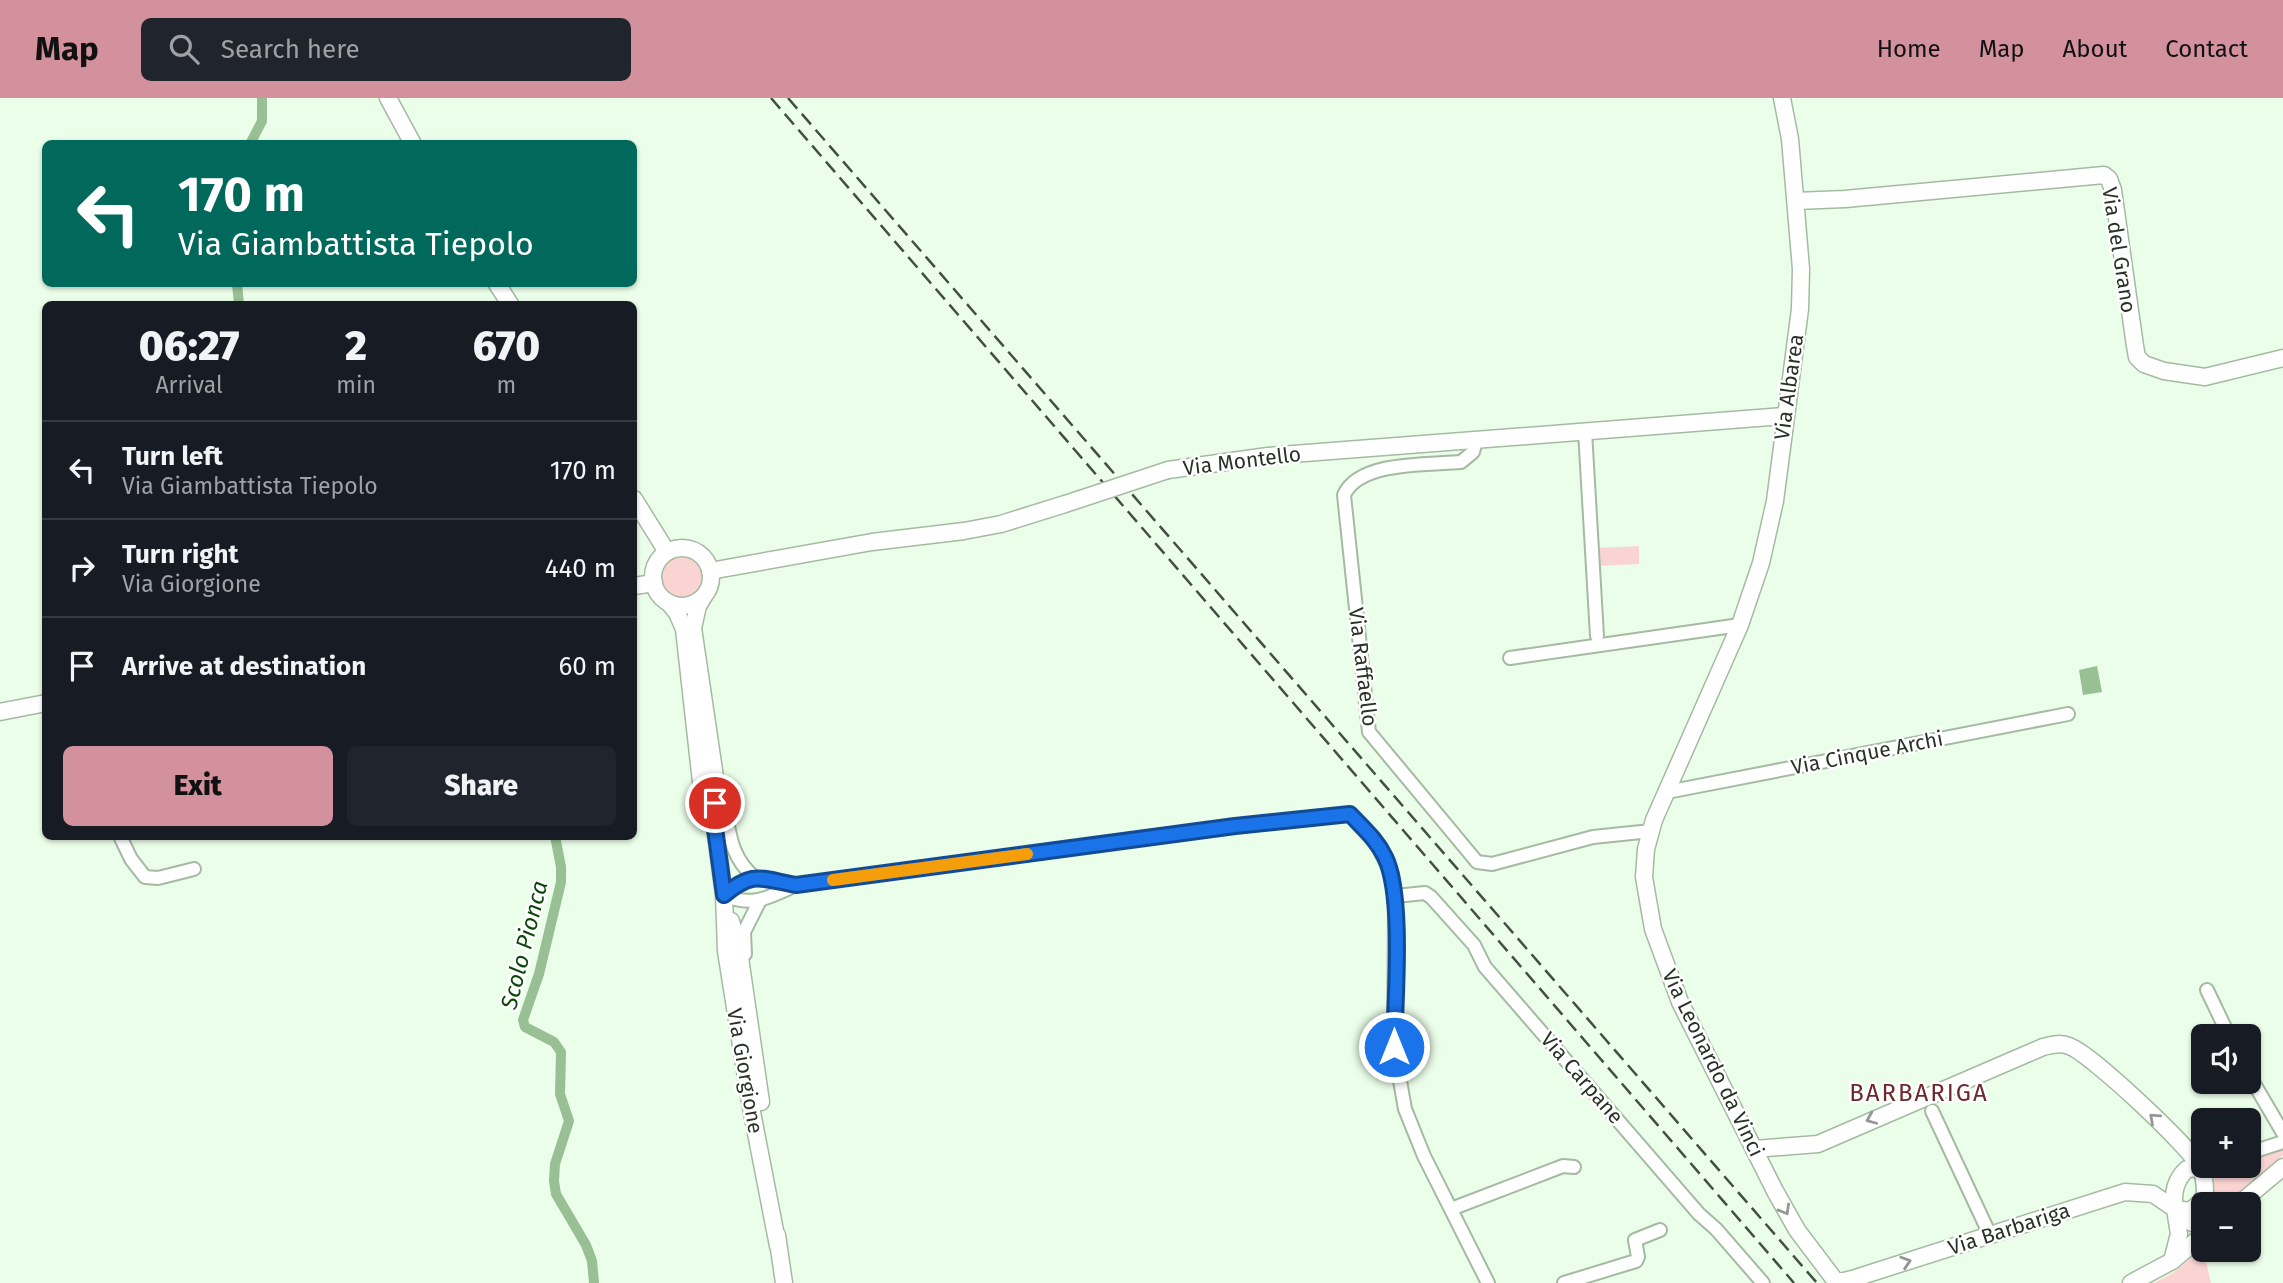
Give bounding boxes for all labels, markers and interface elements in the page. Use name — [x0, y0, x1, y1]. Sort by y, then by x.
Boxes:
search box — [141, 18, 631, 81]
text: Map — [35, 29, 99, 69]
icon: search — [165, 30, 203, 68]
text: Search here — [221, 34, 360, 65]
text: Home — [1877, 35, 1941, 63]
text: Map — [1979, 35, 2025, 63]
text: About — [2063, 35, 2127, 63]
text: Contact — [2165, 35, 2248, 63]
text: 170 m — [178, 165, 305, 224]
icon: left — [63, 168, 154, 259]
street label: Via del Grano — [2096, 185, 2142, 315]
text: Via Giambattista Tiepolo — [178, 225, 534, 263]
text: 06:27 — [139, 321, 239, 371]
text: 2 — [345, 321, 367, 371]
text: 670 — [473, 321, 540, 371]
street label: Via Albarea — [1769, 332, 1809, 442]
text: Arrival — [155, 371, 223, 399]
text: min — [336, 371, 376, 399]
text: m — [497, 371, 516, 399]
text: Turn left — [122, 441, 223, 472]
street label: Via Montello — [1182, 441, 1302, 481]
icon: left — [63, 451, 101, 489]
text: 170 m — [550, 455, 616, 486]
text: Via Giambattista Tiepolo — [122, 472, 378, 500]
text: Turn right — [122, 539, 239, 570]
icon: right — [63, 549, 101, 587]
text: 440 m — [545, 553, 616, 584]
text: Via Giorgione — [122, 570, 261, 598]
street label: Via Raffaello — [1343, 606, 1383, 728]
icon: arrive — [63, 647, 101, 685]
text: Arrive at destination — [122, 651, 366, 682]
text: 60 m — [558, 651, 616, 682]
street label: Via Cinque Archi — [1789, 726, 1945, 780]
button: Exit — [63, 746, 333, 826]
button: Share — [347, 746, 616, 826]
pin — [685, 773, 745, 833]
icon: arrive — [696, 784, 734, 822]
water label: Scolo Pionca — [494, 878, 554, 1013]
street label: Via Leonardo da Vinci — [1656, 965, 1770, 1161]
street label: Via Giorgione — [721, 1006, 769, 1136]
position arrow — [1357, 1010, 1431, 1084]
map controls — [2191, 1024, 2261, 1262]
button: sound — [2191, 1024, 2261, 1094]
street label: Via Carpane — [1535, 1027, 1629, 1129]
district label: BARBARIGA — [1849, 1079, 1989, 1107]
button: + — [2191, 1108, 2261, 1178]
one-way arrow — [1866, 1111, 1878, 1125]
one-way arrow — [2150, 1114, 2163, 1126]
button: − — [2191, 1192, 2261, 1262]
street label: Via Barbariga — [1945, 1197, 2073, 1261]
one-way arrow — [1777, 1202, 1790, 1215]
one-way arrow — [1899, 1255, 1911, 1270]

